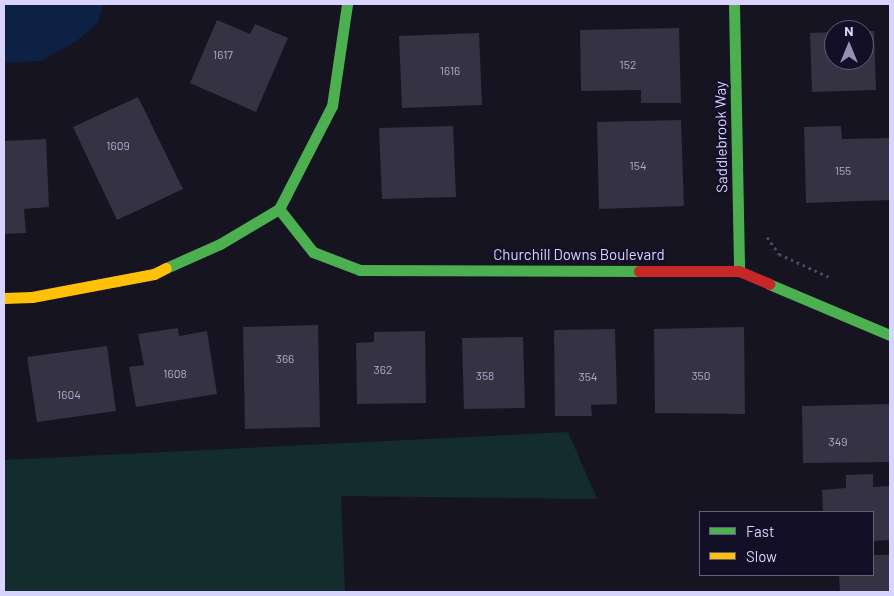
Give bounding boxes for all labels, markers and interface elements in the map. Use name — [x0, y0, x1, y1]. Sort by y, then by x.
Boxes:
north arrow — [824, 20, 874, 70]
text: N — [844, 22, 854, 39]
house number: 1617 — [213, 48, 233, 62]
house number: 152 — [620, 58, 636, 72]
house number: 1616 — [440, 64, 460, 78]
street label: Saddlebrook Way — [711, 81, 731, 193]
house number: 1609 — [106, 139, 130, 153]
house number: 154 — [630, 159, 646, 173]
house number: 155 — [835, 164, 851, 178]
street label: Churchill Downs Boulevard — [493, 246, 665, 264]
house number: 366 — [276, 352, 294, 366]
house number: 362 — [374, 363, 392, 377]
house number: 1608 — [163, 367, 187, 381]
house number: 358 — [476, 369, 494, 383]
house number: 350 — [691, 369, 711, 383]
house number: 354 — [579, 370, 597, 384]
house number: 1604 — [57, 388, 81, 402]
house number: 349 — [828, 435, 848, 449]
legend — [699, 511, 874, 576]
text: Fast — [746, 522, 774, 540]
text: Slow — [746, 547, 777, 565]

